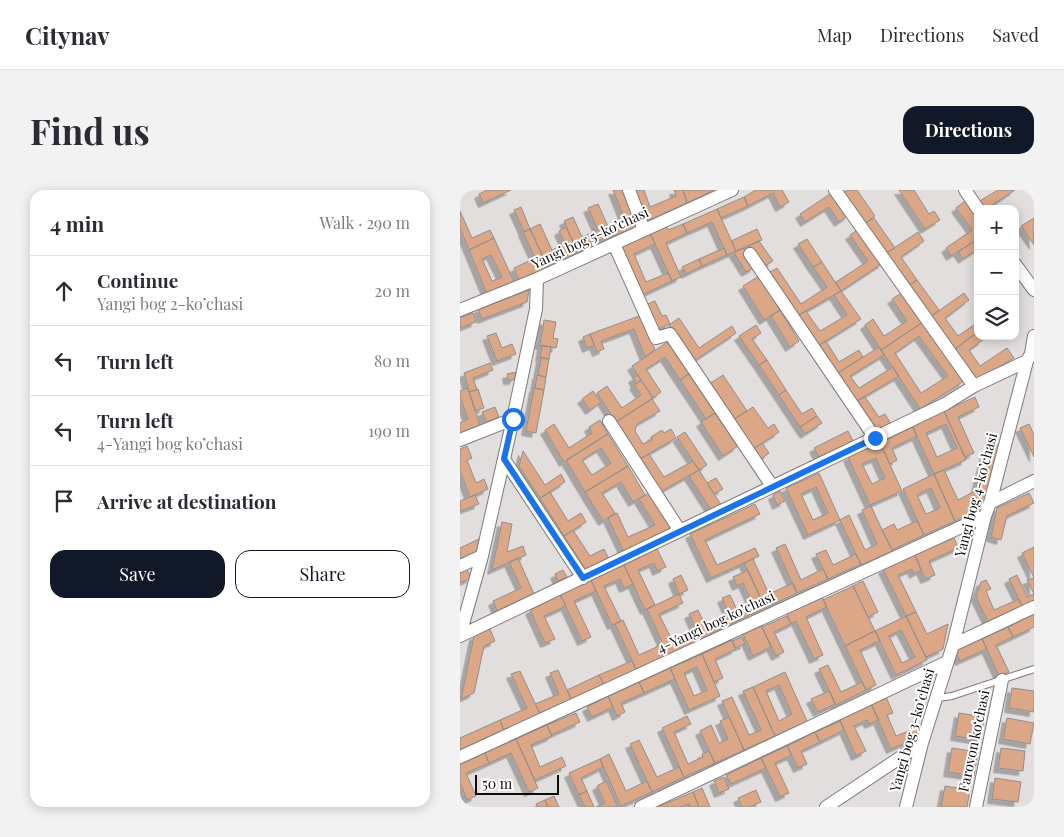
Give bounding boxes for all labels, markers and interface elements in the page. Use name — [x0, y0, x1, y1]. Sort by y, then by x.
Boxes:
text: Citynav — [25, 19, 110, 51]
text: Map — [817, 23, 852, 47]
text: Directions — [880, 23, 964, 47]
text: Saved — [992, 23, 1039, 47]
button: Directions — [903, 106, 1034, 154]
text: Find us — [30, 107, 150, 154]
street label: Yangi bog 5-koʼchasi — [527, 202, 651, 273]
map controls — [974, 205, 1019, 340]
button: + — [974, 205, 1019, 250]
text: 4 min — [50, 209, 104, 237]
text: Walk · 290 m — [319, 212, 410, 233]
button: − — [974, 250, 1019, 295]
text: Continue — [97, 267, 178, 293]
icon: ahead — [50, 277, 78, 305]
text: 20 m — [375, 280, 410, 301]
text: Yangi bog 2-koʼchasi — [97, 293, 243, 314]
button: layers — [974, 295, 1019, 340]
icon: left — [50, 347, 78, 375]
text: Turn left — [97, 348, 174, 374]
text: 80 m — [374, 350, 410, 371]
text: Turn left — [97, 407, 174, 433]
route start — [502, 408, 525, 431]
icon: left — [50, 417, 78, 445]
text: 190 m — [368, 420, 410, 441]
route end — [864, 427, 887, 450]
street label: Yangi bog 4-koʼchasi — [950, 431, 1001, 560]
text: 4-Yangi bog koʼchasi — [97, 433, 243, 454]
icon: arrive — [50, 487, 78, 515]
text: Arrive at destination — [97, 488, 277, 514]
button: Save — [50, 550, 225, 598]
button: Share — [235, 550, 410, 598]
street label: 4-Yangi bog koʼchasi — [654, 586, 778, 657]
street label: Yangi bog 3-koʼchasi — [885, 666, 938, 795]
street label: Farovon koʻchasi — [953, 688, 994, 794]
scale bar — [475, 772, 559, 795]
text: 50 m — [482, 774, 512, 793]

